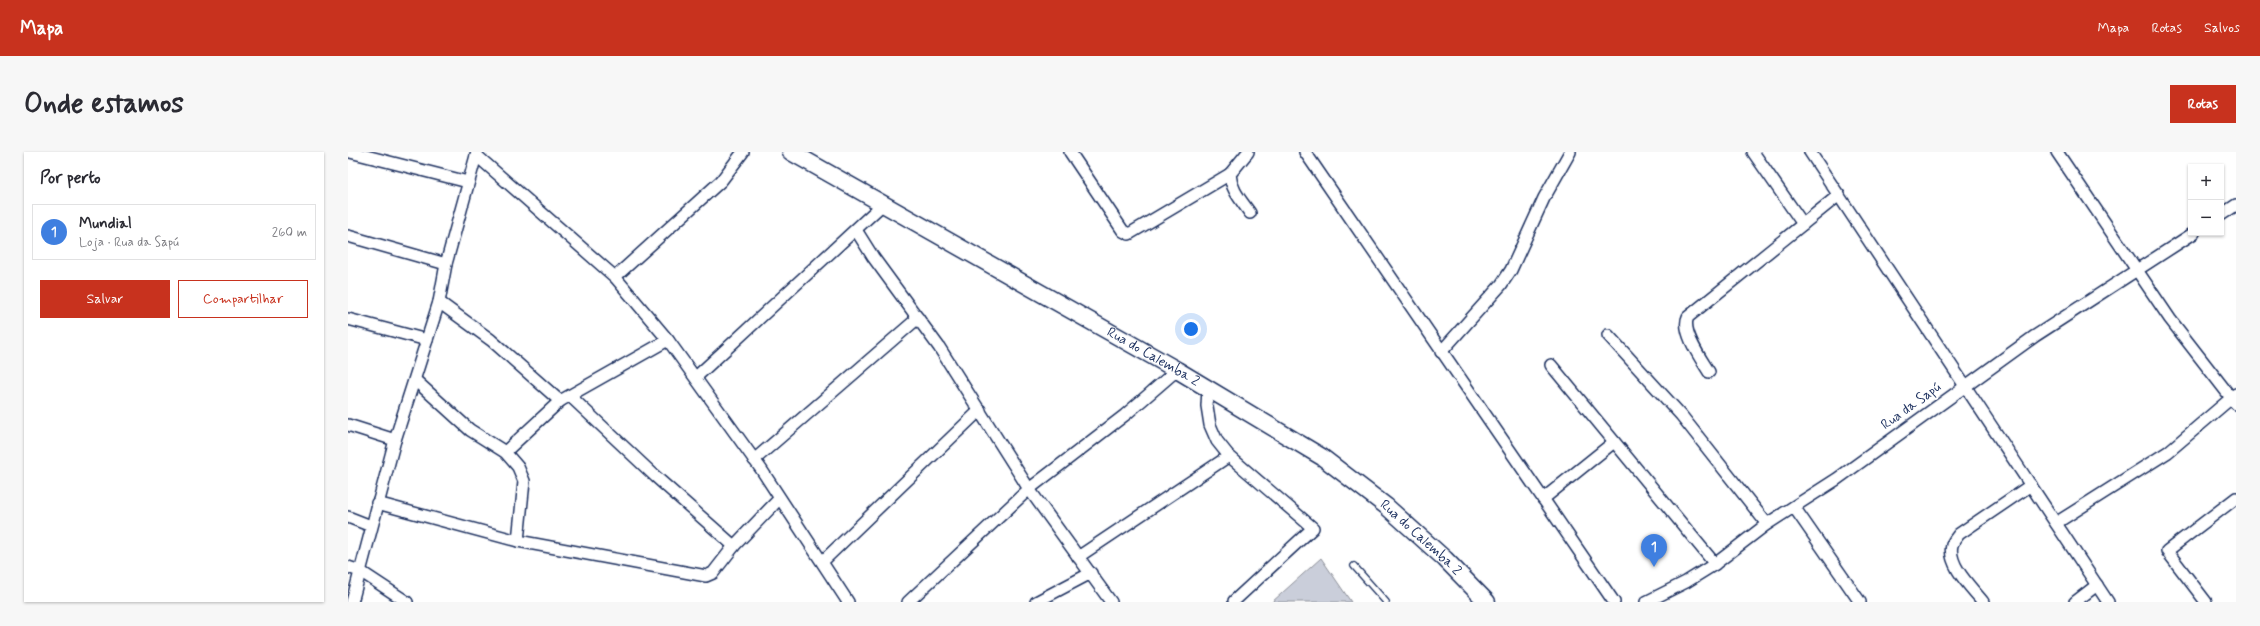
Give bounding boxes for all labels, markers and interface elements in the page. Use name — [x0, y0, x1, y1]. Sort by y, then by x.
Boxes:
text: Mapa — [20, 16, 63, 41]
text: Mapa — [2098, 19, 2129, 37]
text: Rotas — [2151, 19, 2182, 37]
text: Salvos — [2204, 19, 2240, 37]
button: Rotas — [2170, 85, 2236, 123]
text: Onde estamos — [24, 86, 184, 123]
map controls — [2188, 164, 2224, 236]
button: + — [2188, 164, 2224, 200]
text: Por perto — [40, 167, 101, 189]
button: − — [2188, 200, 2224, 236]
text: Mundial — [79, 214, 132, 234]
text: 1 — [51, 224, 57, 241]
text: 260 m — [272, 224, 307, 241]
text: Loja · Rua da Sapú — [79, 234, 179, 251]
button: Salvar — [40, 280, 170, 318]
button: Compartilhar — [178, 280, 308, 318]
your location — [1181, 319, 1201, 339]
street label: Rua do Calemba 2 — [1103, 323, 1203, 391]
street label: Rua da Sapú — [1877, 378, 1945, 434]
street label: Rua do Calemba 2 — [1376, 496, 1465, 580]
pin: 1 — [1641, 534, 1667, 567]

